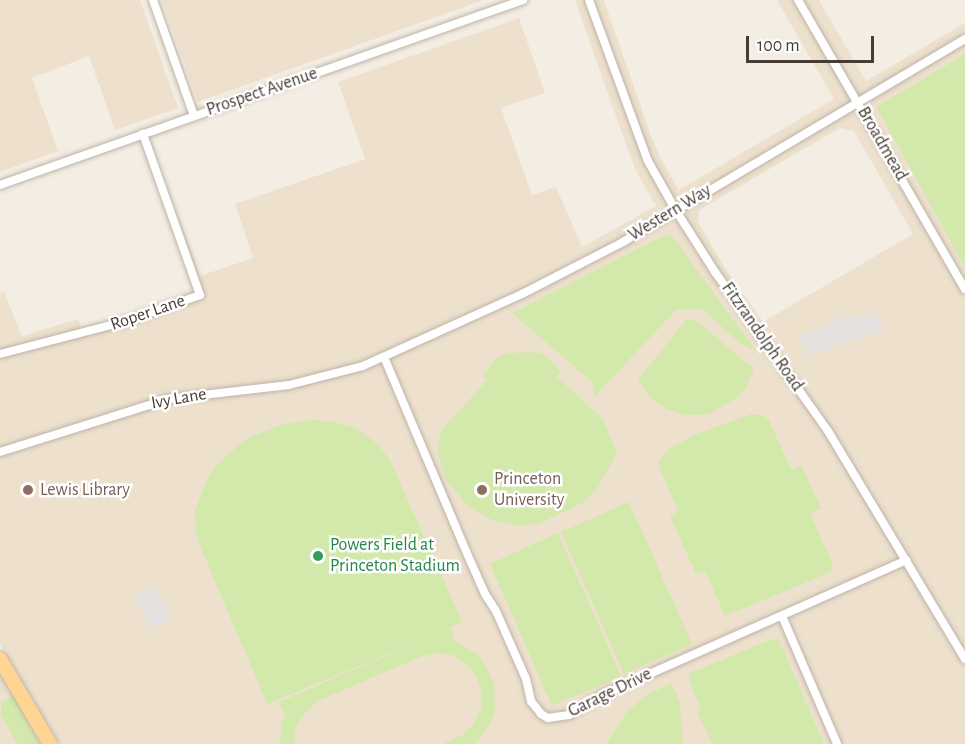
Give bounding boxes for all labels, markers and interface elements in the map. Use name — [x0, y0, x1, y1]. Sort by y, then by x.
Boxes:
scale bar — [749, 24, 876, 62]
text: 100 m — [757, 37, 800, 55]
street label: Prospect Avenue — [204, 63, 320, 121]
street label: Broadmead — [852, 103, 912, 185]
street label: Western Way — [625, 180, 715, 246]
street label: Fitzrandolph Road — [716, 278, 808, 396]
street label: Roper Lane — [108, 290, 188, 336]
street label: Ivy Lane — [150, 384, 208, 414]
place label: Princeton University — [494, 469, 564, 512]
place label: Lewis Library — [40, 479, 130, 501]
marker: Lewis Library — [21, 483, 35, 497]
marker: Princeton University — [475, 483, 489, 497]
place label: Powers Field at Princeton Stadium — [330, 535, 460, 578]
marker: Powers Field at Princeton Stadium — [311, 549, 325, 563]
street label: Garage Drive — [565, 664, 655, 722]

